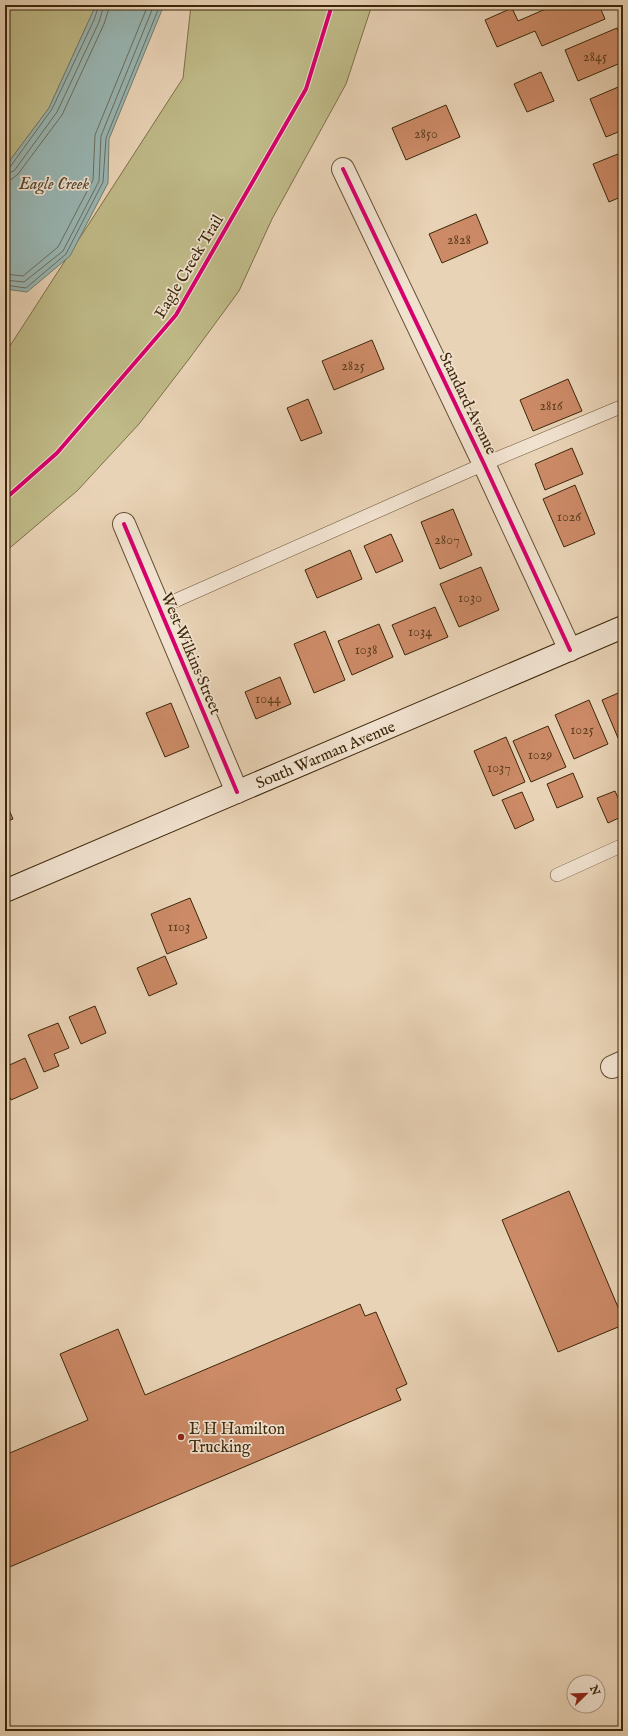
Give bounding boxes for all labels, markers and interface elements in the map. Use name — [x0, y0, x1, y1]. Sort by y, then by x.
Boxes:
house number: 2845 — [583, 48, 607, 66]
house number: 2850 — [414, 125, 438, 143]
water label: Eagle Creek — [18, 174, 89, 195]
street label: Eagle Creek Trail — [151, 211, 229, 323]
house number: 2828 — [447, 231, 471, 249]
street label: Standard Avenue — [434, 349, 501, 458]
house number: 2825 — [341, 357, 365, 375]
house number: 2816 — [539, 397, 564, 415]
house number: 1026 — [557, 508, 582, 526]
house number: 2807 — [434, 531, 460, 549]
house number: 1030 — [458, 589, 482, 607]
street label: West Wilkins Street — [155, 590, 225, 718]
house number: 1034 — [408, 623, 432, 641]
house number: 1038 — [355, 641, 377, 659]
house number: 1044 — [255, 690, 281, 708]
street label: South Warman Avenue — [253, 717, 399, 794]
house number: 1025 — [570, 721, 594, 739]
house number: 1029 — [528, 746, 552, 764]
house number: 1037 — [487, 759, 511, 777]
house number: 1103 — [168, 918, 190, 936]
place label: E H Hamilton Trucking — [189, 1420, 286, 1458]
marker: E H Hamilton Trucking — [176, 1432, 186, 1442]
north arrow — [566, 1674, 606, 1714]
text: N — [586, 1682, 603, 1698]

